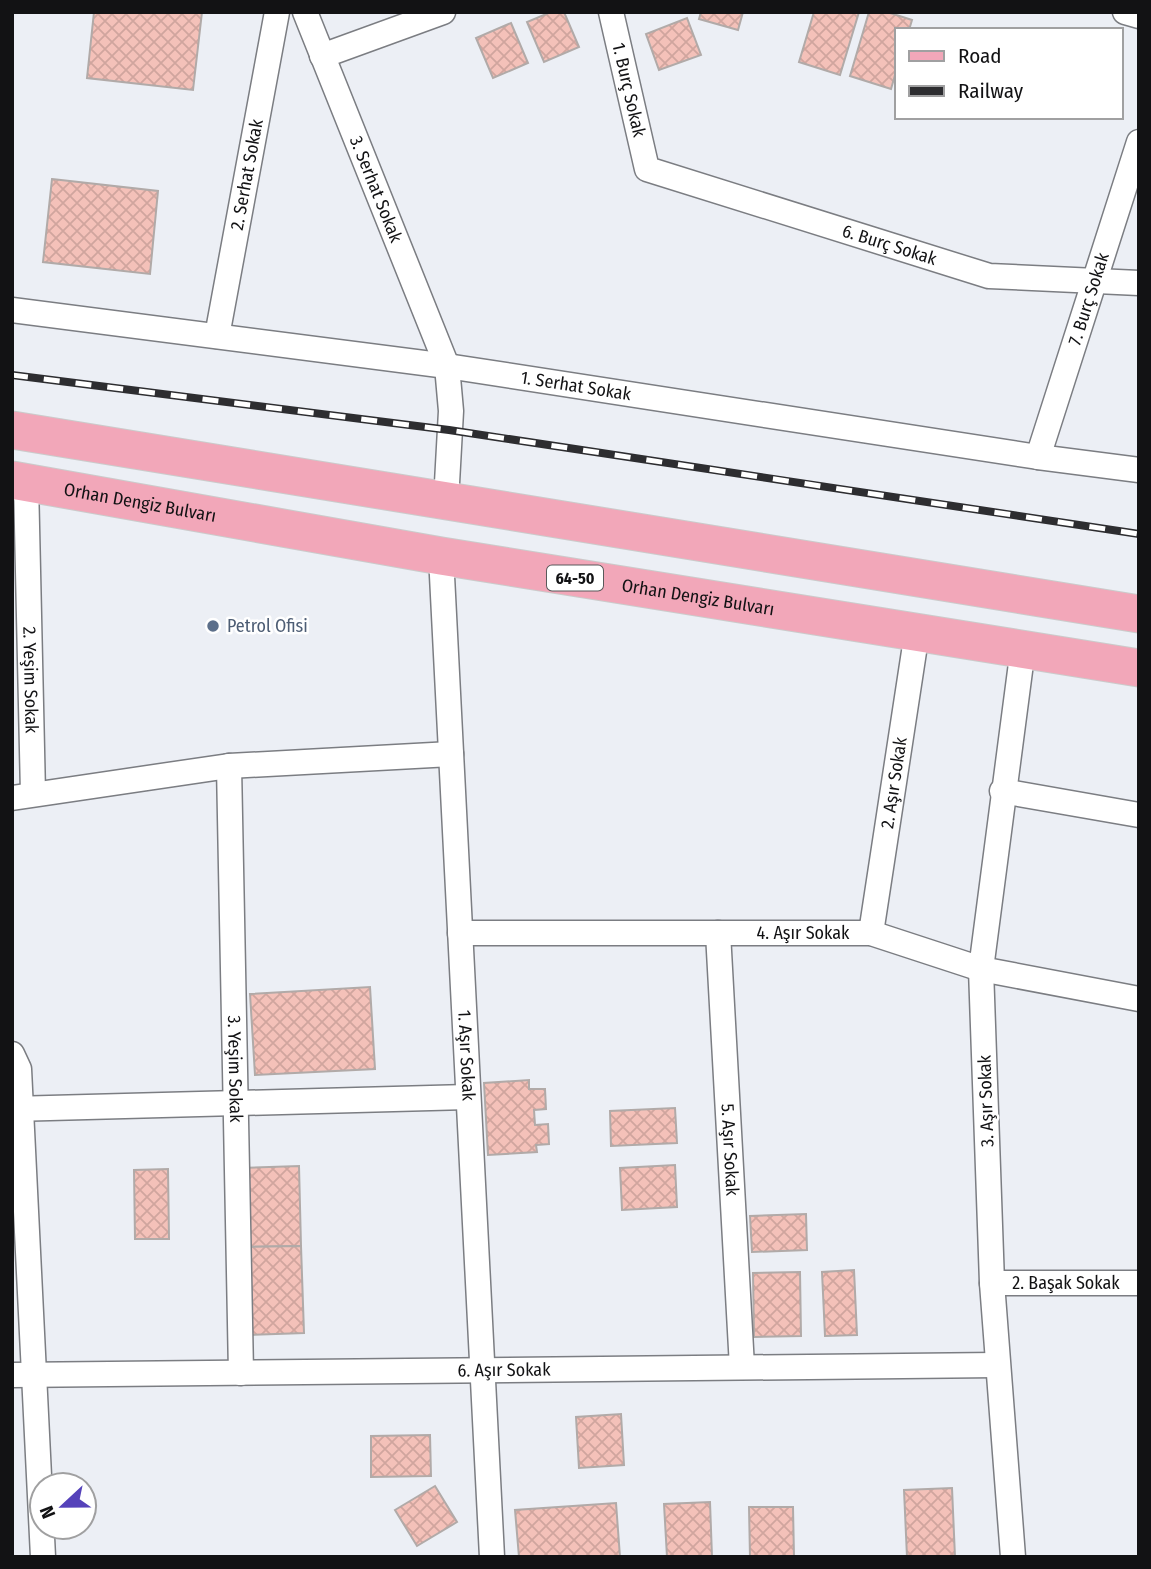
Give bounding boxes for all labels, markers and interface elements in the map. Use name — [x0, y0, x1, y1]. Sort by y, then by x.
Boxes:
legend — [895, 28, 1123, 119]
street label: 1. Burç Sokak — [607, 41, 650, 140]
text: Road — [958, 43, 1002, 69]
text: Railway — [958, 78, 1024, 104]
street label: 2. Serhat Sokak — [226, 117, 268, 232]
street label: 3. Serhat Sokak — [345, 133, 407, 246]
street label: 6. Burç Sokak — [839, 220, 940, 270]
street label: 7. Burç Sokak — [1064, 249, 1114, 348]
street label: 1. Serhat Sokak — [519, 366, 633, 405]
street label: Orhan Dengiz Bulvarı — [62, 478, 218, 527]
road number: 64-50 — [547, 566, 603, 590]
street label: Orhan Dengiz Bulvarı — [620, 574, 776, 620]
place label: Petrol Ofisi — [227, 615, 308, 637]
marker: Petrol Ofisi — [205, 618, 221, 634]
street label: 2. Yeşim Sokak — [18, 626, 43, 734]
street label: 2. Aşır Sokak — [876, 735, 912, 830]
street label: 4. Aşır Sokak — [757, 922, 850, 944]
street label: 1. Aşır Sokak — [453, 1009, 480, 1102]
street label: 3. Yeşim Sokak — [223, 1015, 247, 1123]
street label: 3. Aşır Sokak — [973, 1054, 999, 1147]
street label: 5. Aşır Sokak — [716, 1103, 744, 1197]
street label: 2. Başak Sokak — [1012, 1272, 1120, 1294]
street label: 6. Aşır Sokak — [457, 1359, 551, 1381]
north arrow — [28, 1471, 98, 1541]
text: N — [35, 1503, 60, 1522]

